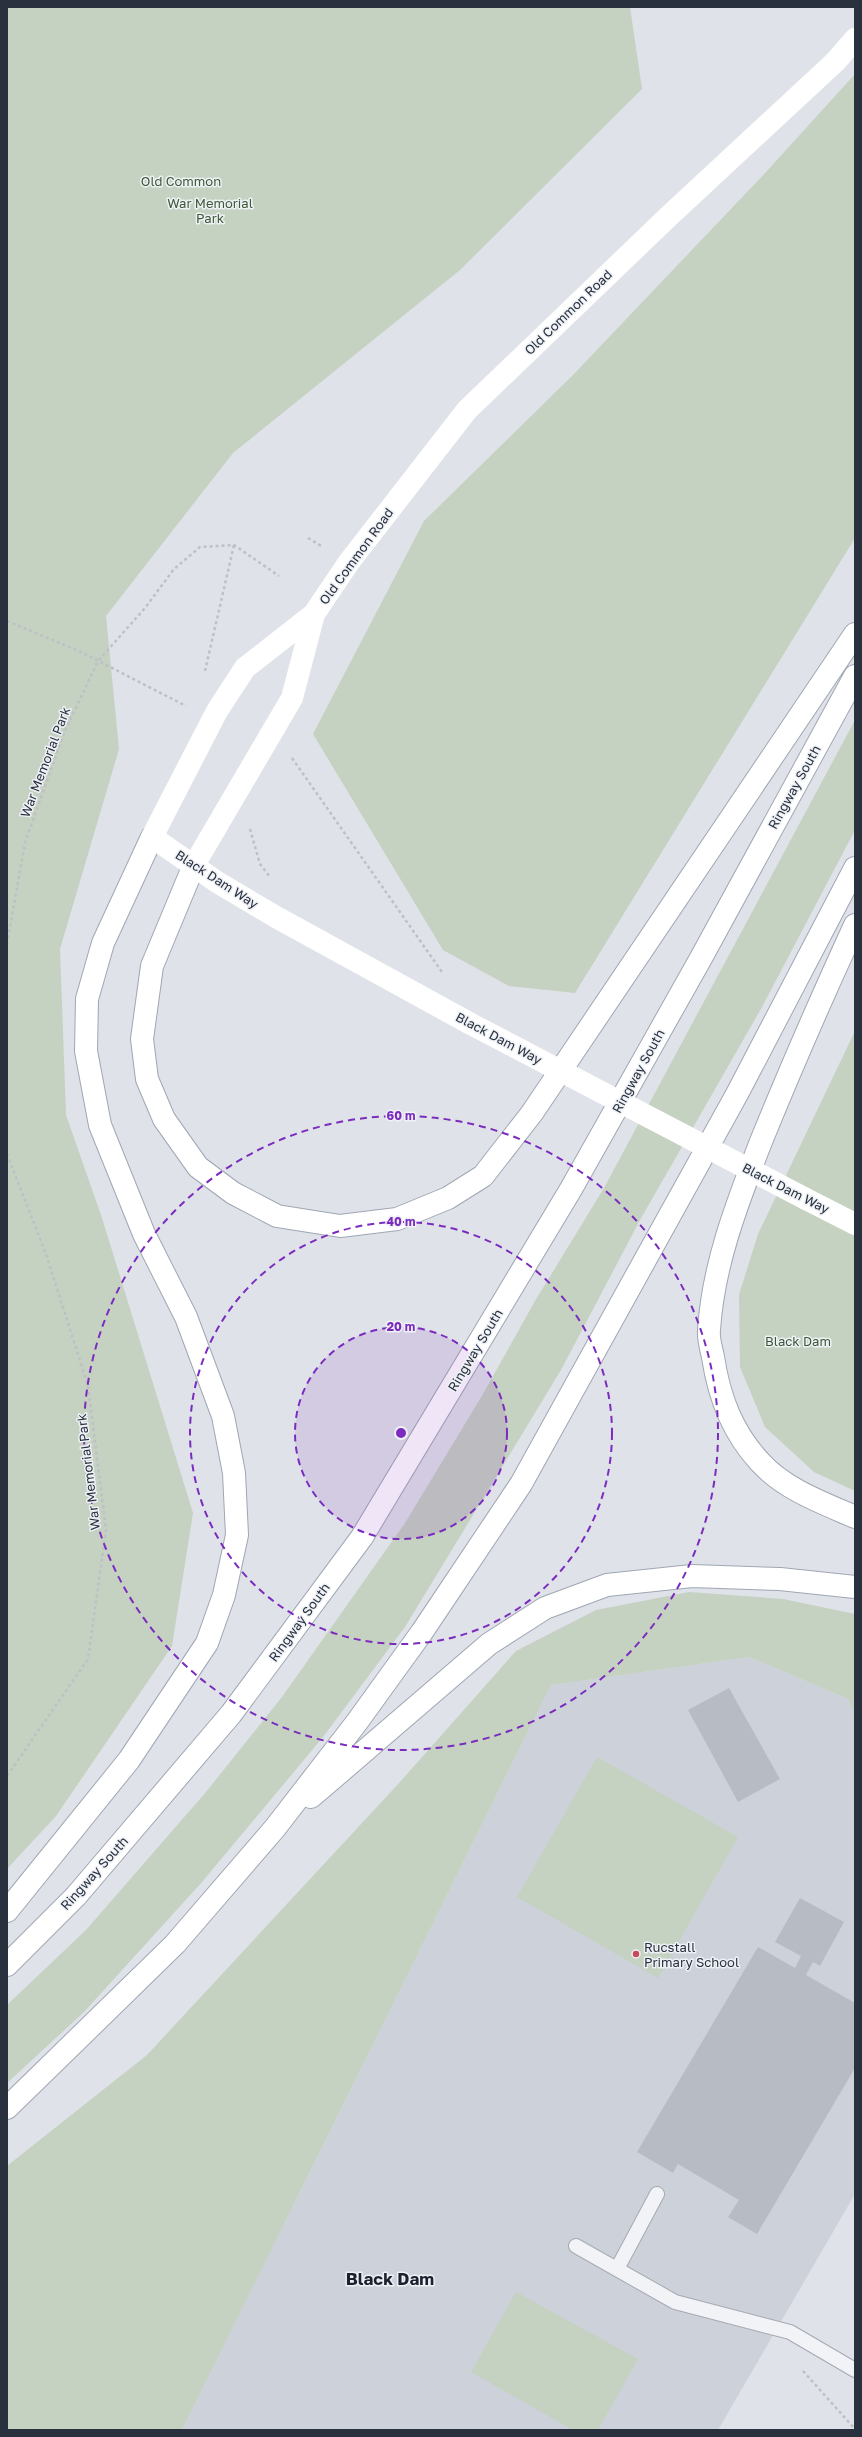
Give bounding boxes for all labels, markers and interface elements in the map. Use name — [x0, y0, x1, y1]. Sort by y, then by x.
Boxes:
park label: Old Common — [141, 173, 221, 189]
park label: War Memorial Park — [167, 195, 253, 226]
street label: Old Common Road — [521, 266, 615, 358]
street label: Old Common Road — [316, 505, 396, 607]
street label: War Memorial Park — [17, 704, 74, 820]
street label: Ringway South — [764, 742, 824, 832]
street label: Black Dam Way — [173, 846, 262, 912]
street label: Black Dam Way — [453, 1009, 546, 1068]
street label: Ringway South — [608, 1026, 668, 1116]
text: 60 m — [387, 1108, 415, 1123]
street label: Black Dam Way — [740, 1159, 833, 1217]
text: 40 m — [387, 1214, 415, 1229]
street label: Ringway South — [444, 1306, 506, 1394]
text: 20 m — [387, 1319, 415, 1334]
park label: Black Dam — [765, 1333, 831, 1349]
street label: War Memorial Park — [73, 1412, 103, 1531]
centre of rings — [394, 1426, 408, 1440]
street label: Ringway South — [265, 1580, 333, 1664]
street label: Ringway South — [57, 1833, 131, 1913]
place label: Rucstall Primary School — [644, 1939, 739, 1970]
marker: Rucstall Primary School — [631, 1949, 641, 1959]
district label: Black Dam — [346, 2268, 434, 2289]

